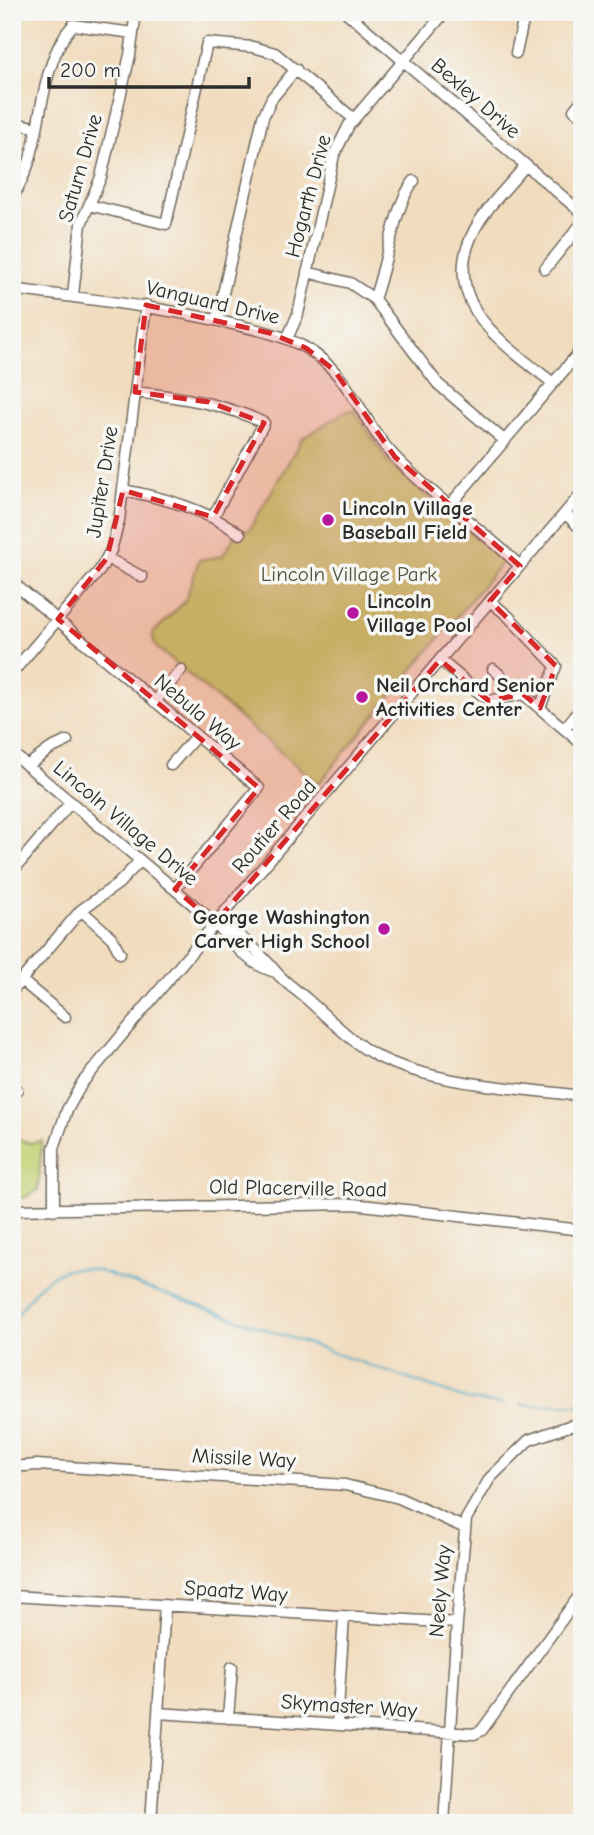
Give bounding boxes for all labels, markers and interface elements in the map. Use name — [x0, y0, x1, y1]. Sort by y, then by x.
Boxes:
scale bar — [49, 46, 248, 90]
street label: Bexley Drive — [427, 53, 525, 143]
text: 200 m — [60, 58, 121, 82]
street label: Saturn Drive — [53, 111, 107, 225]
street label: Hogarth Drive — [280, 132, 336, 260]
street label: Vanguard Drive — [144, 275, 282, 329]
street label: Jupiter Drive — [81, 424, 123, 540]
place label: Lincoln Village Baseball Field — [342, 496, 473, 544]
marker: Lincoln Village Baseball Field — [320, 512, 336, 528]
park label: Lincoln Village Park — [261, 562, 437, 586]
place label: Lincoln Village Pool — [367, 589, 472, 637]
marker: Lincoln Village Pool — [345, 605, 361, 621]
street label: Nebula Way — [150, 669, 247, 756]
place label: Neil Orchard Senior Activities Center — [376, 673, 555, 721]
marker: Neil Orchard Senior Activities Center — [354, 689, 370, 705]
street label: Lincoln Village Drive — [49, 756, 203, 890]
street label: Routier Road — [227, 774, 321, 878]
place label: George Washington Carver High School — [193, 905, 370, 953]
marker: George Washington Carver High School — [376, 921, 392, 937]
street label: Old Placerville Road — [209, 1174, 387, 1202]
street label: Missile Way — [192, 1443, 297, 1473]
street label: Neely Way — [424, 1543, 456, 1638]
street label: Spaatz Way — [184, 1575, 289, 1607]
street label: Skymaster Way — [280, 1689, 418, 1723]

